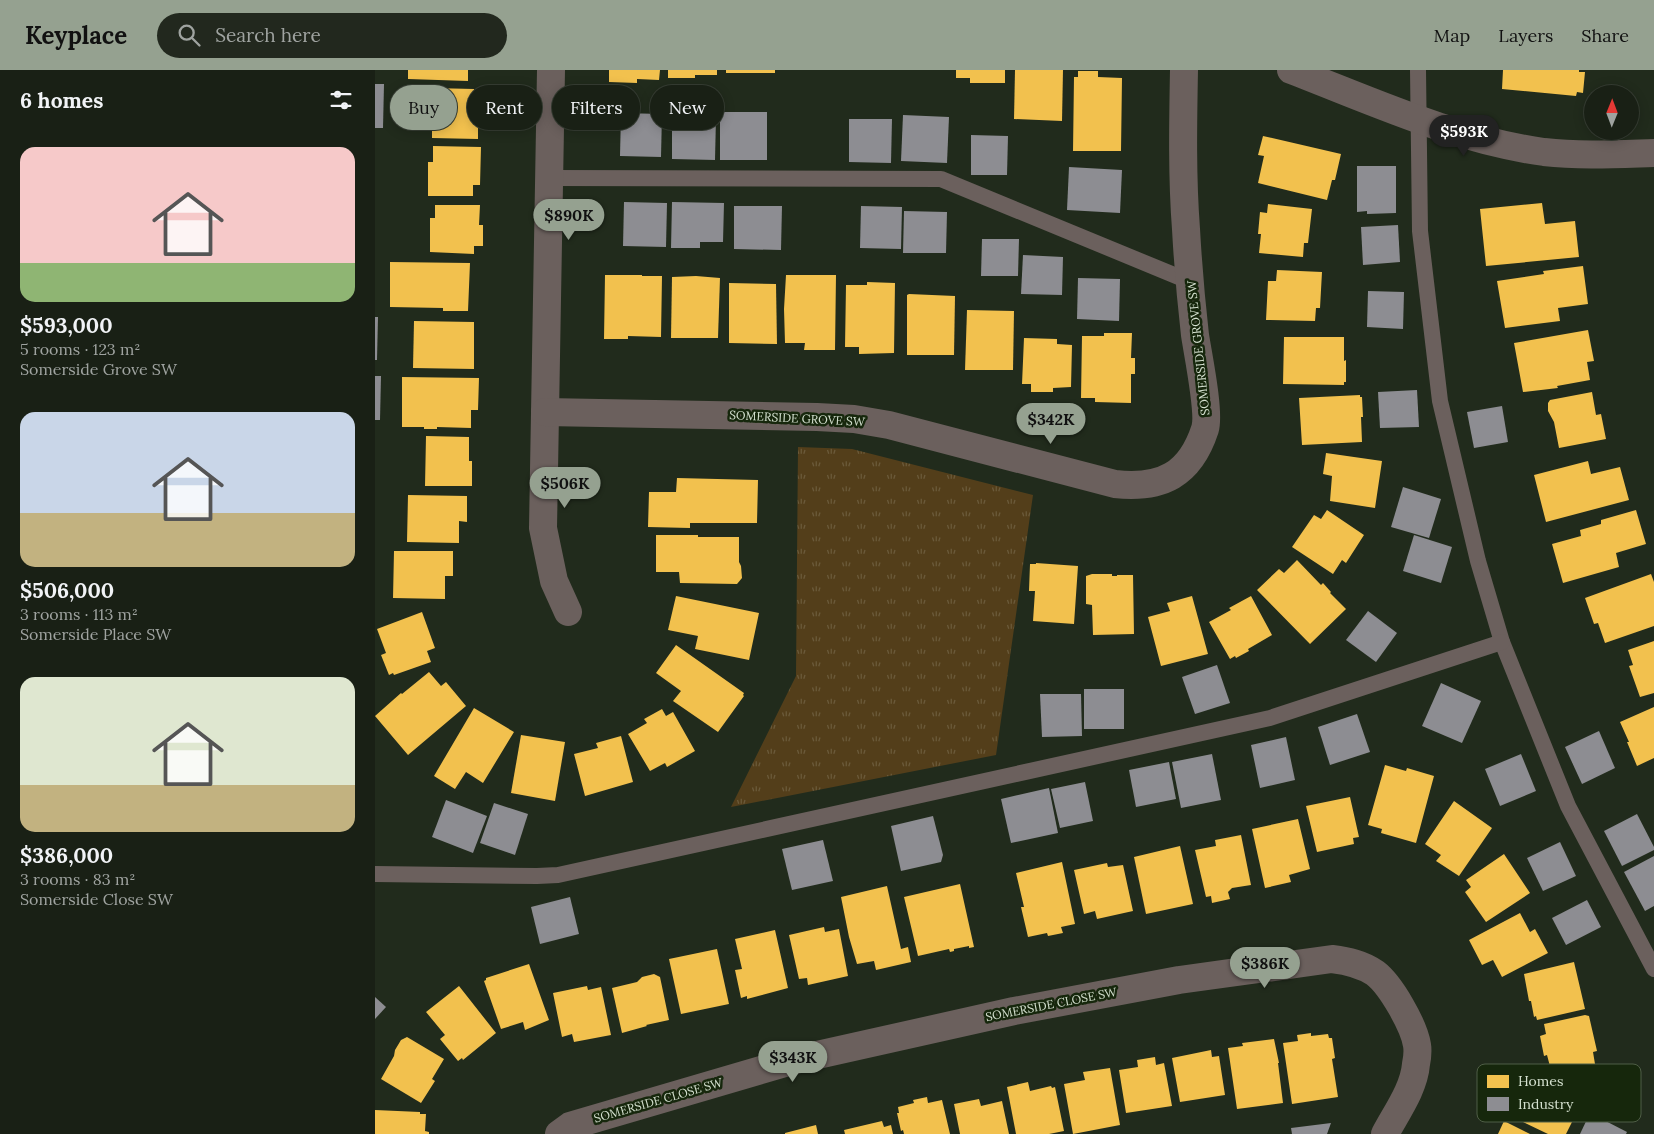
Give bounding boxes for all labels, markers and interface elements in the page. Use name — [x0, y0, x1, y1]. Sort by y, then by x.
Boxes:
search box — [157, 13, 507, 58]
text: Keyplace — [25, 20, 127, 51]
icon: search — [175, 21, 203, 49]
text: Search here — [215, 23, 321, 47]
text: Map — [1434, 24, 1470, 47]
text: Layers — [1498, 24, 1553, 47]
text: Share — [1581, 24, 1629, 47]
chip: Buy — [390, 85, 457, 130]
chip: Rent — [467, 85, 542, 130]
chip: Filters — [552, 85, 640, 130]
chip: New — [650, 85, 724, 130]
north arrow — [1584, 85, 1639, 140]
map controls — [1584, 85, 1639, 140]
icon: filters — [327, 86, 355, 114]
text: 6 homes — [20, 87, 103, 114]
pin: $593K — [1429, 114, 1499, 157]
text: $593K — [1440, 121, 1488, 141]
icon: home — [143, 179, 233, 269]
pin: $890K — [534, 198, 604, 241]
text: $890K — [544, 205, 594, 225]
street label: SOMERSIDE GROVE SW — [1183, 279, 1213, 416]
text: $593,000 — [20, 312, 113, 339]
text: 5 rooms · 123 m² — [20, 339, 140, 359]
text: Somerside Grove SW — [20, 359, 177, 379]
pin: $342K — [1016, 402, 1086, 445]
street label: SOMERSIDE GROVE SW — [729, 407, 866, 429]
text: $342K — [1027, 409, 1075, 429]
icon: home — [143, 444, 233, 534]
pin: $506K — [530, 466, 600, 509]
text: $506K — [541, 473, 589, 493]
text: $506,000 — [20, 577, 114, 604]
text: 3 rooms · 113 m² — [20, 604, 138, 624]
text: Somerside Place SW — [20, 624, 171, 644]
icon: home — [143, 709, 233, 799]
text: $386,000 — [20, 842, 113, 869]
text: 3 rooms · 83 m² — [20, 869, 135, 889]
text: Somerside Close SW — [20, 889, 173, 909]
pin: $386K — [1230, 946, 1300, 989]
text: $386K — [1241, 953, 1289, 973]
street label: SOMERSIDE CLOSE SW — [984, 984, 1119, 1024]
pin: $343K — [758, 1040, 828, 1083]
text: $343K — [769, 1047, 817, 1067]
legend — [1477, 1064, 1641, 1122]
text: Homes — [1518, 1072, 1563, 1090]
street label: SOMERSIDE CLOSE SW — [592, 1074, 725, 1126]
text: Industry — [1518, 1095, 1574, 1113]

